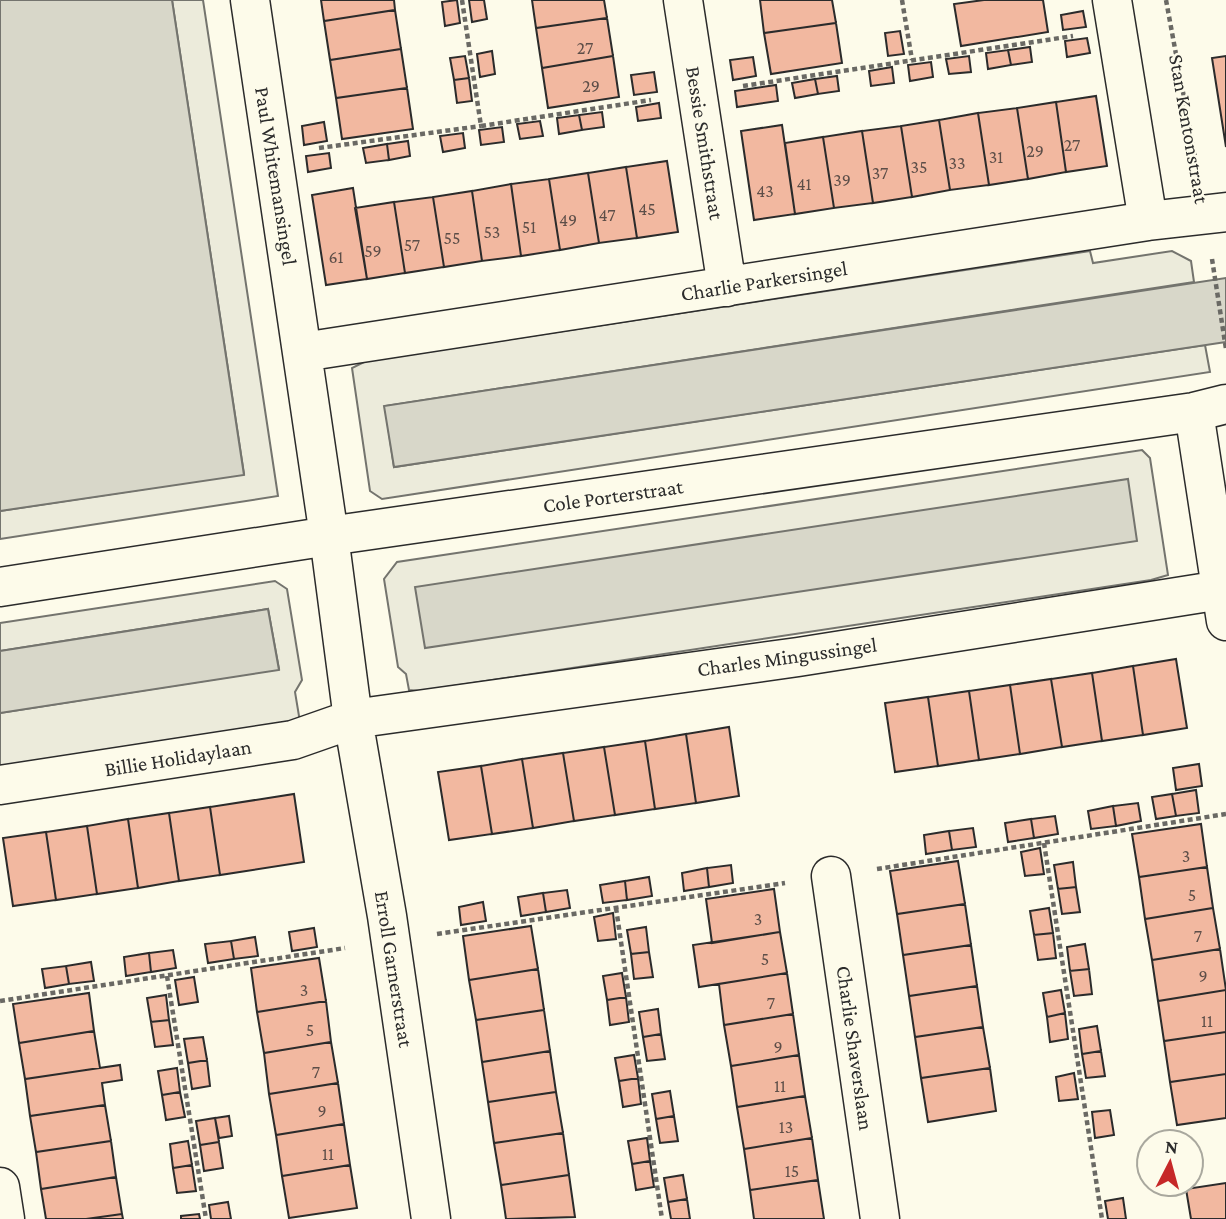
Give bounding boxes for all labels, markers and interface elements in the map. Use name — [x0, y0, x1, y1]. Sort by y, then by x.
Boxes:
house number: 27 — [577, 38, 593, 58]
street label: Stan Kentonstraat — [1164, 53, 1214, 207]
street label: Bessie Smithstraat — [681, 65, 729, 222]
house number: 29 — [582, 76, 600, 96]
street label: Paul Whitemansingel — [250, 85, 302, 267]
house number: 27 — [1064, 135, 1080, 155]
house number: 29 — [1026, 141, 1044, 161]
house number: 31 — [989, 147, 1003, 167]
house number: 33 — [949, 153, 966, 173]
house number: 35 — [910, 157, 928, 177]
house number: 37 — [872, 163, 888, 183]
house number: 39 — [833, 170, 851, 190]
house number: 41 — [796, 174, 812, 194]
house number: 43 — [756, 181, 774, 201]
house number: 45 — [638, 199, 656, 219]
house number: 47 — [598, 205, 616, 225]
house number: 49 — [559, 210, 577, 230]
house number: 51 — [522, 217, 536, 237]
house number: 53 — [484, 222, 500, 242]
house number: 55 — [444, 228, 460, 248]
house number: 57 — [404, 235, 420, 255]
house number: 59 — [364, 241, 382, 261]
house number: 61 — [328, 247, 344, 267]
street label: Charlie Parkersingel — [679, 256, 849, 306]
street label: Cole Porterstraat — [541, 474, 686, 518]
street label: Charles Mingussingel — [696, 633, 878, 681]
street label: Billie Holidaylaan — [103, 735, 253, 781]
house number: 3 — [1182, 846, 1190, 866]
house number: 5 — [1188, 885, 1196, 905]
street label: Erroll Garnerstraat — [370, 889, 418, 1050]
house number: 3 — [754, 909, 762, 929]
house number: 7 — [1194, 926, 1202, 946]
house number: 5 — [761, 949, 769, 969]
street label: Charlie Shaverslaan — [832, 964, 878, 1132]
house number: 9 — [1198, 966, 1208, 986]
house number: 3 — [300, 980, 308, 1000]
house number: 7 — [767, 993, 775, 1013]
house number: 11 — [1201, 1011, 1213, 1031]
house number: 5 — [306, 1020, 314, 1040]
house number: 9 — [773, 1037, 783, 1057]
house number: 7 — [312, 1062, 320, 1082]
house number: 11 — [774, 1076, 786, 1096]
house number: 9 — [317, 1101, 327, 1121]
house number: 13 — [779, 1117, 793, 1137]
north arrow — [1135, 1128, 1205, 1198]
text: N — [1164, 1135, 1179, 1158]
house number: 11 — [322, 1144, 334, 1164]
house number: 15 — [785, 1161, 799, 1181]

